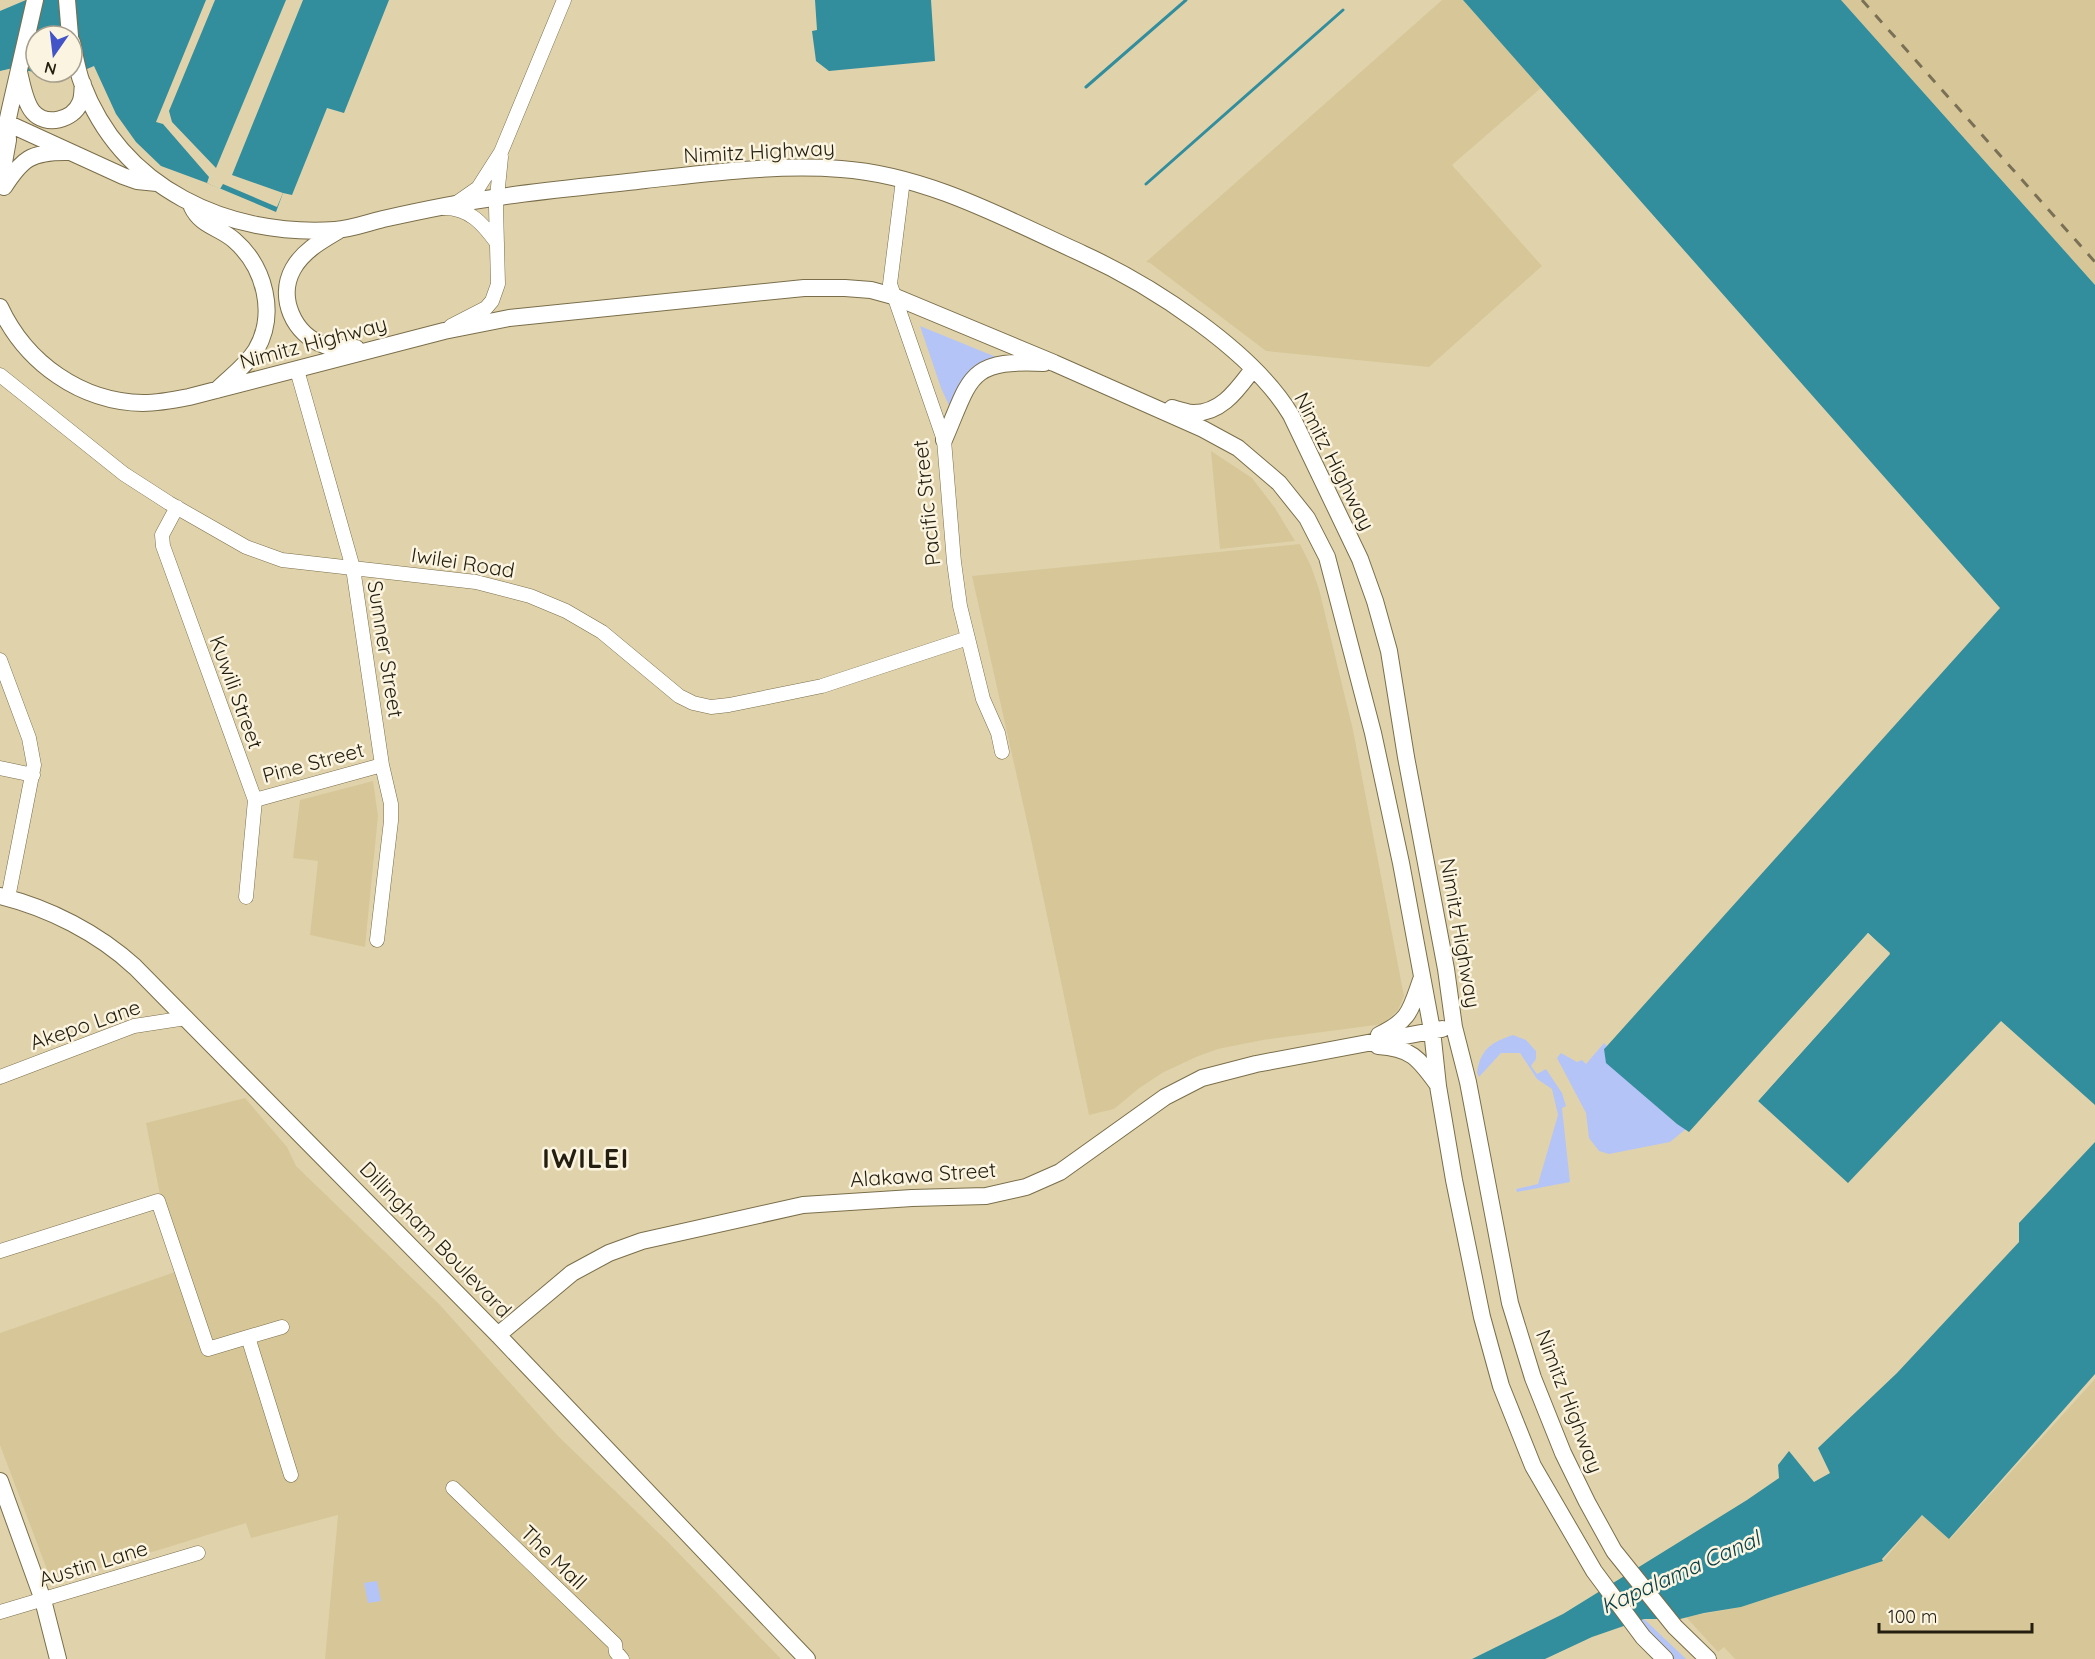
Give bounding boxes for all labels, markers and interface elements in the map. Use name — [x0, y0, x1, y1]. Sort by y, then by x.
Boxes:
north arrow — [24, 24, 84, 84]
text: N — [42, 57, 58, 80]
street label: Nimitz Highway — [683, 134, 835, 168]
street label: Nimitz Highway — [236, 310, 390, 374]
street label: Nimitz Highway — [1289, 388, 1381, 534]
street label: Pacific Street — [906, 439, 946, 567]
street label: Iwilei Road — [409, 541, 517, 583]
street label: Sumner Street — [362, 579, 410, 719]
street label: Kuwili Street — [205, 632, 269, 752]
street label: Pine Street — [259, 736, 367, 788]
street label: Nimitz Highway — [1435, 856, 1487, 1010]
street label: Akepo Lane — [26, 993, 144, 1055]
district label: IWILEI — [542, 1141, 630, 1175]
street label: Dillingham Boulevard — [355, 1155, 517, 1323]
street label: Alakawa Street — [849, 1156, 997, 1192]
street label: Nimitz Highway — [1531, 1326, 1609, 1476]
street label: The Mall — [515, 1519, 593, 1595]
water label: Kapalama Canal — [1596, 1523, 1767, 1620]
street label: Austin Lane — [35, 1534, 151, 1592]
scale bar — [1879, 1596, 2032, 1634]
text: 100 m — [1888, 1605, 1937, 1628]

